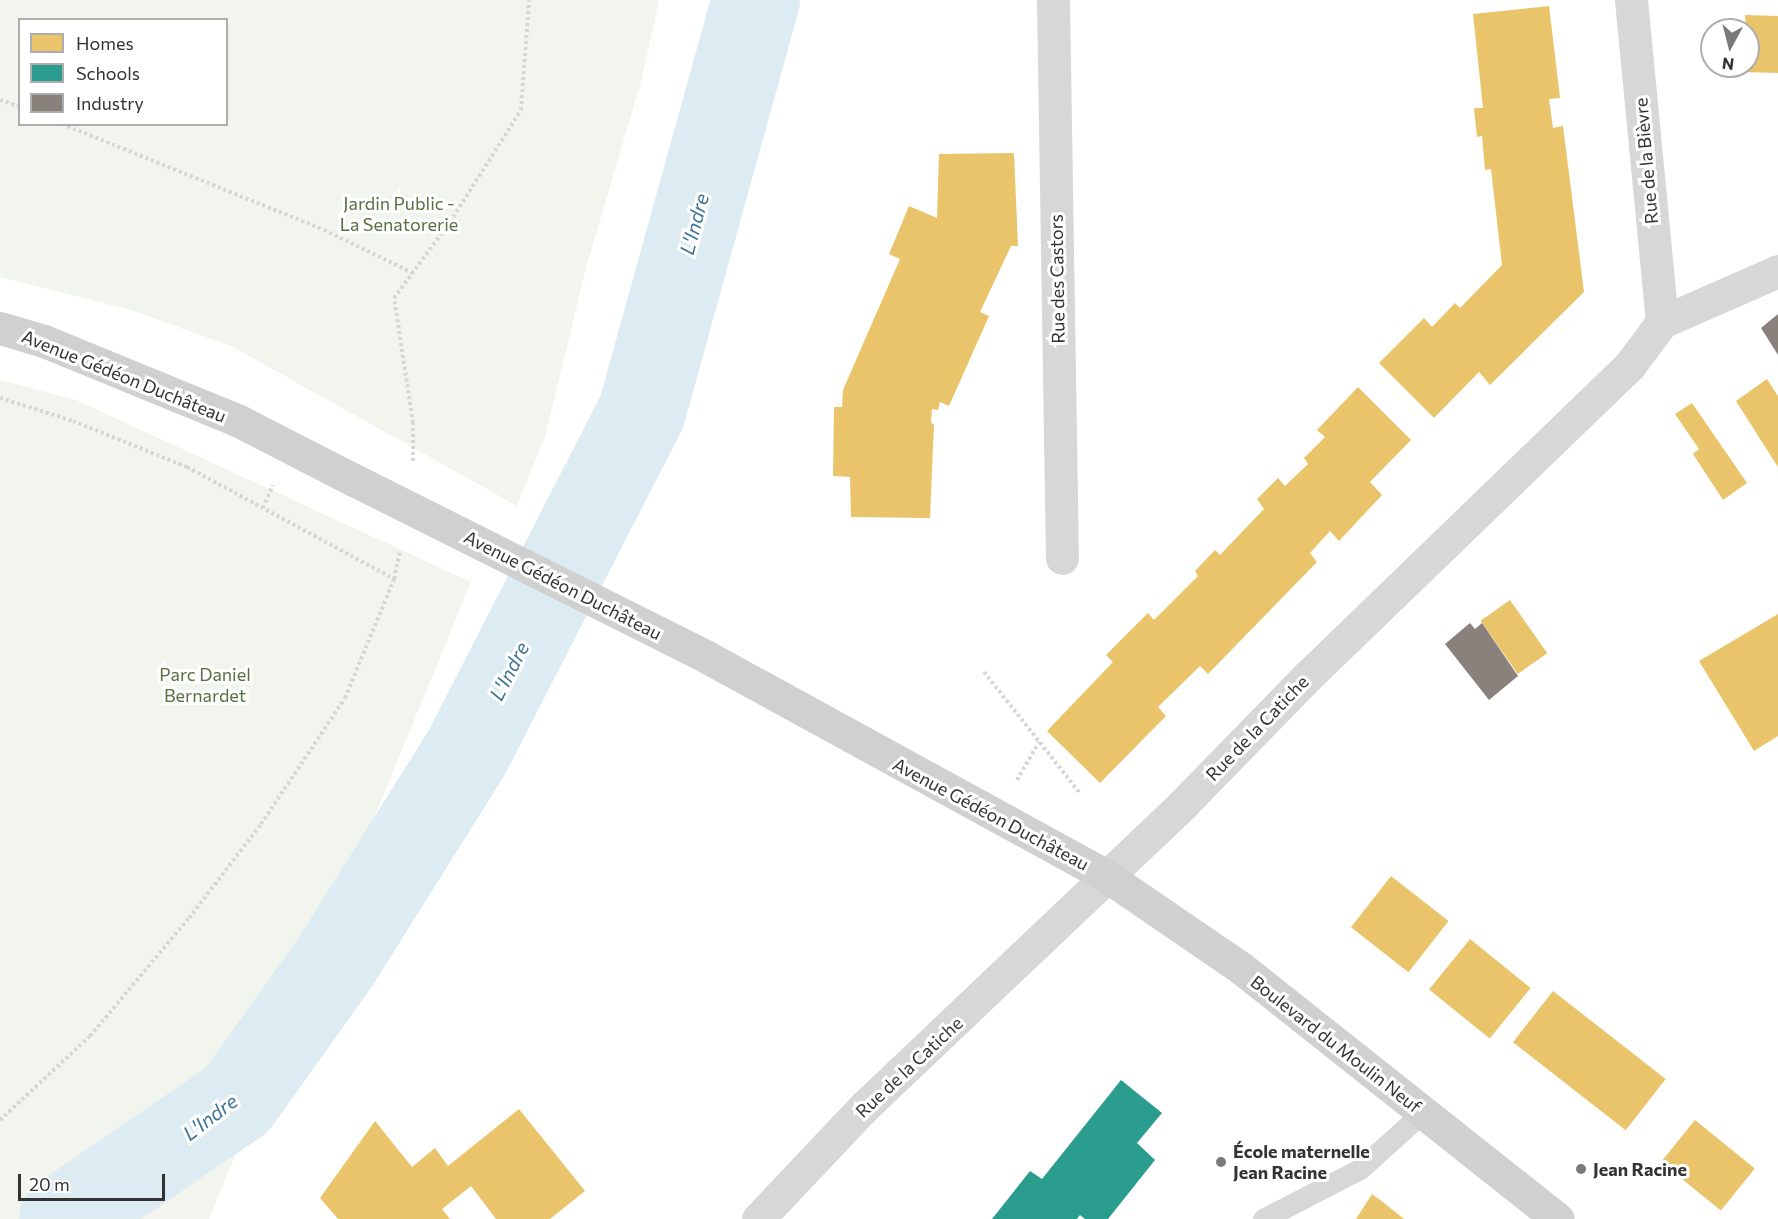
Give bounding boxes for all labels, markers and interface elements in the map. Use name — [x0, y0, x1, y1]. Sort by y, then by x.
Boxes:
legend — [18, 18, 228, 126]
north arrow — [1700, 18, 1760, 78]
text: Homes — [76, 32, 134, 54]
text: N — [1721, 54, 1735, 75]
text: Schools — [76, 62, 140, 84]
text: Industry — [76, 92, 144, 114]
street label: Rue de la Bièvre — [1630, 97, 1662, 225]
water label: L'Indre — [674, 191, 714, 257]
park label: Jardin Public - La Senatorerie — [340, 193, 458, 236]
street label: Rue des Castors — [1045, 214, 1069, 344]
street label: Avenue Gédéon Duchâteau — [19, 325, 229, 427]
street label: Avenue Gédéon Duchâteau — [461, 526, 665, 644]
water label: L'Indre — [484, 638, 534, 704]
park label: Parc Daniel Bernardet — [159, 664, 251, 706]
street label: Rue de la Catiche — [1201, 671, 1313, 785]
street label: Avenue Gédéon Duchâteau — [889, 753, 1093, 875]
street label: Boulevard du Moulin Neuf — [1246, 971, 1426, 1117]
street label: Rue de la Catiche — [851, 1012, 967, 1122]
water label: L'Indre — [178, 1089, 242, 1145]
place label: École maternelle Jean Racine — [1233, 1141, 1370, 1184]
marker: École maternelle Jean Racine — [1214, 1155, 1228, 1169]
place label: Jean Racine — [1593, 1158, 1687, 1180]
scale bar — [21, 1162, 168, 1200]
marker: Jean Racine — [1574, 1162, 1588, 1176]
text: 20 m — [29, 1173, 70, 1195]

